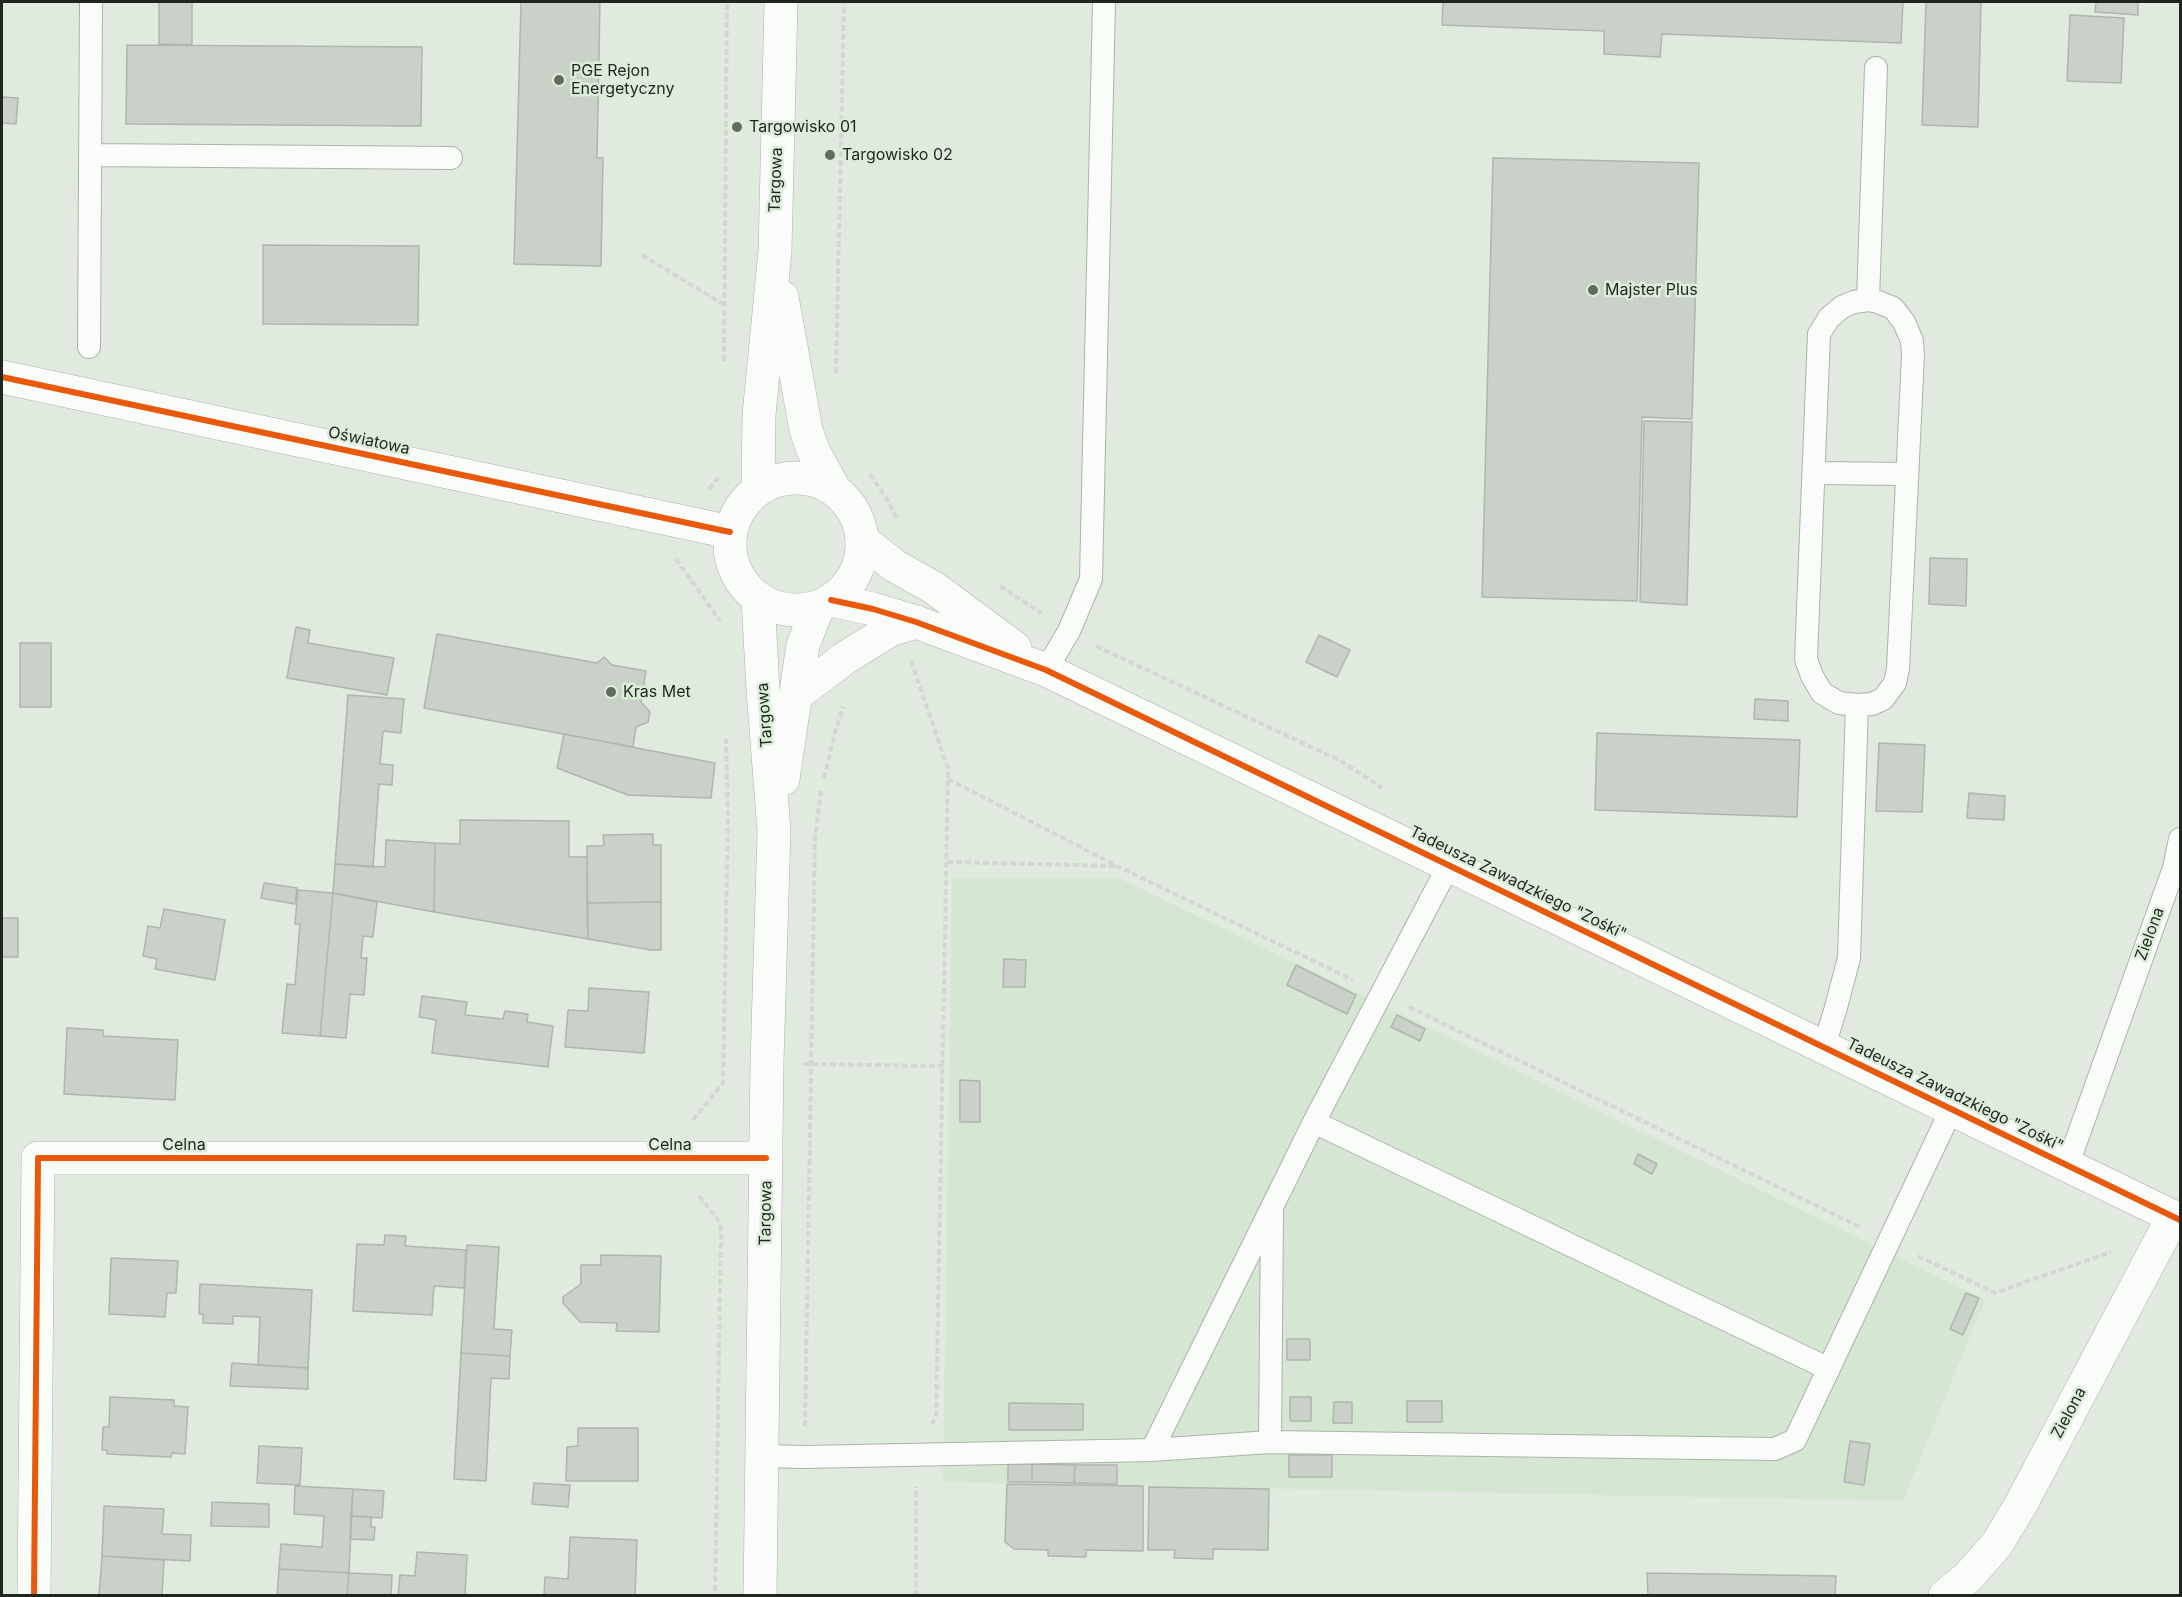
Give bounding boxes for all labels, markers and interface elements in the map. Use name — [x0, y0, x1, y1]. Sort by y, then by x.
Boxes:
place label: PGE Rejon Energetyczny — [571, 61, 674, 99]
marker: PGE Rejon Energetyczny — [552, 73, 566, 87]
place label: Targowisko 01 — [749, 117, 857, 137]
marker: Targowisko 01 — [730, 120, 744, 134]
place label: Targowisko 02 — [842, 145, 953, 165]
street label: Targowa — [765, 147, 787, 213]
marker: Targowisko 02 — [823, 148, 837, 162]
place label: Majster Plus — [1605, 280, 1698, 300]
marker: Majster Plus — [1586, 283, 1600, 297]
street label: Oświatowa — [326, 423, 412, 459]
place label: Kras Met — [623, 682, 691, 702]
street label: Targowa — [753, 682, 777, 748]
marker: Kras Met — [604, 685, 618, 699]
street label: Tadeusza Zawadzkiego "Zośki" — [1406, 822, 1630, 944]
street label: Zielona — [2132, 905, 2168, 963]
street label: Tadeusza Zawadzkiego "Zośki" — [1843, 1034, 2067, 1156]
street label: Celna — [162, 1135, 206, 1155]
street label: Celna — [648, 1135, 692, 1155]
street label: Targowa — [756, 1180, 776, 1246]
street label: Zielona — [2048, 1384, 2090, 1442]

